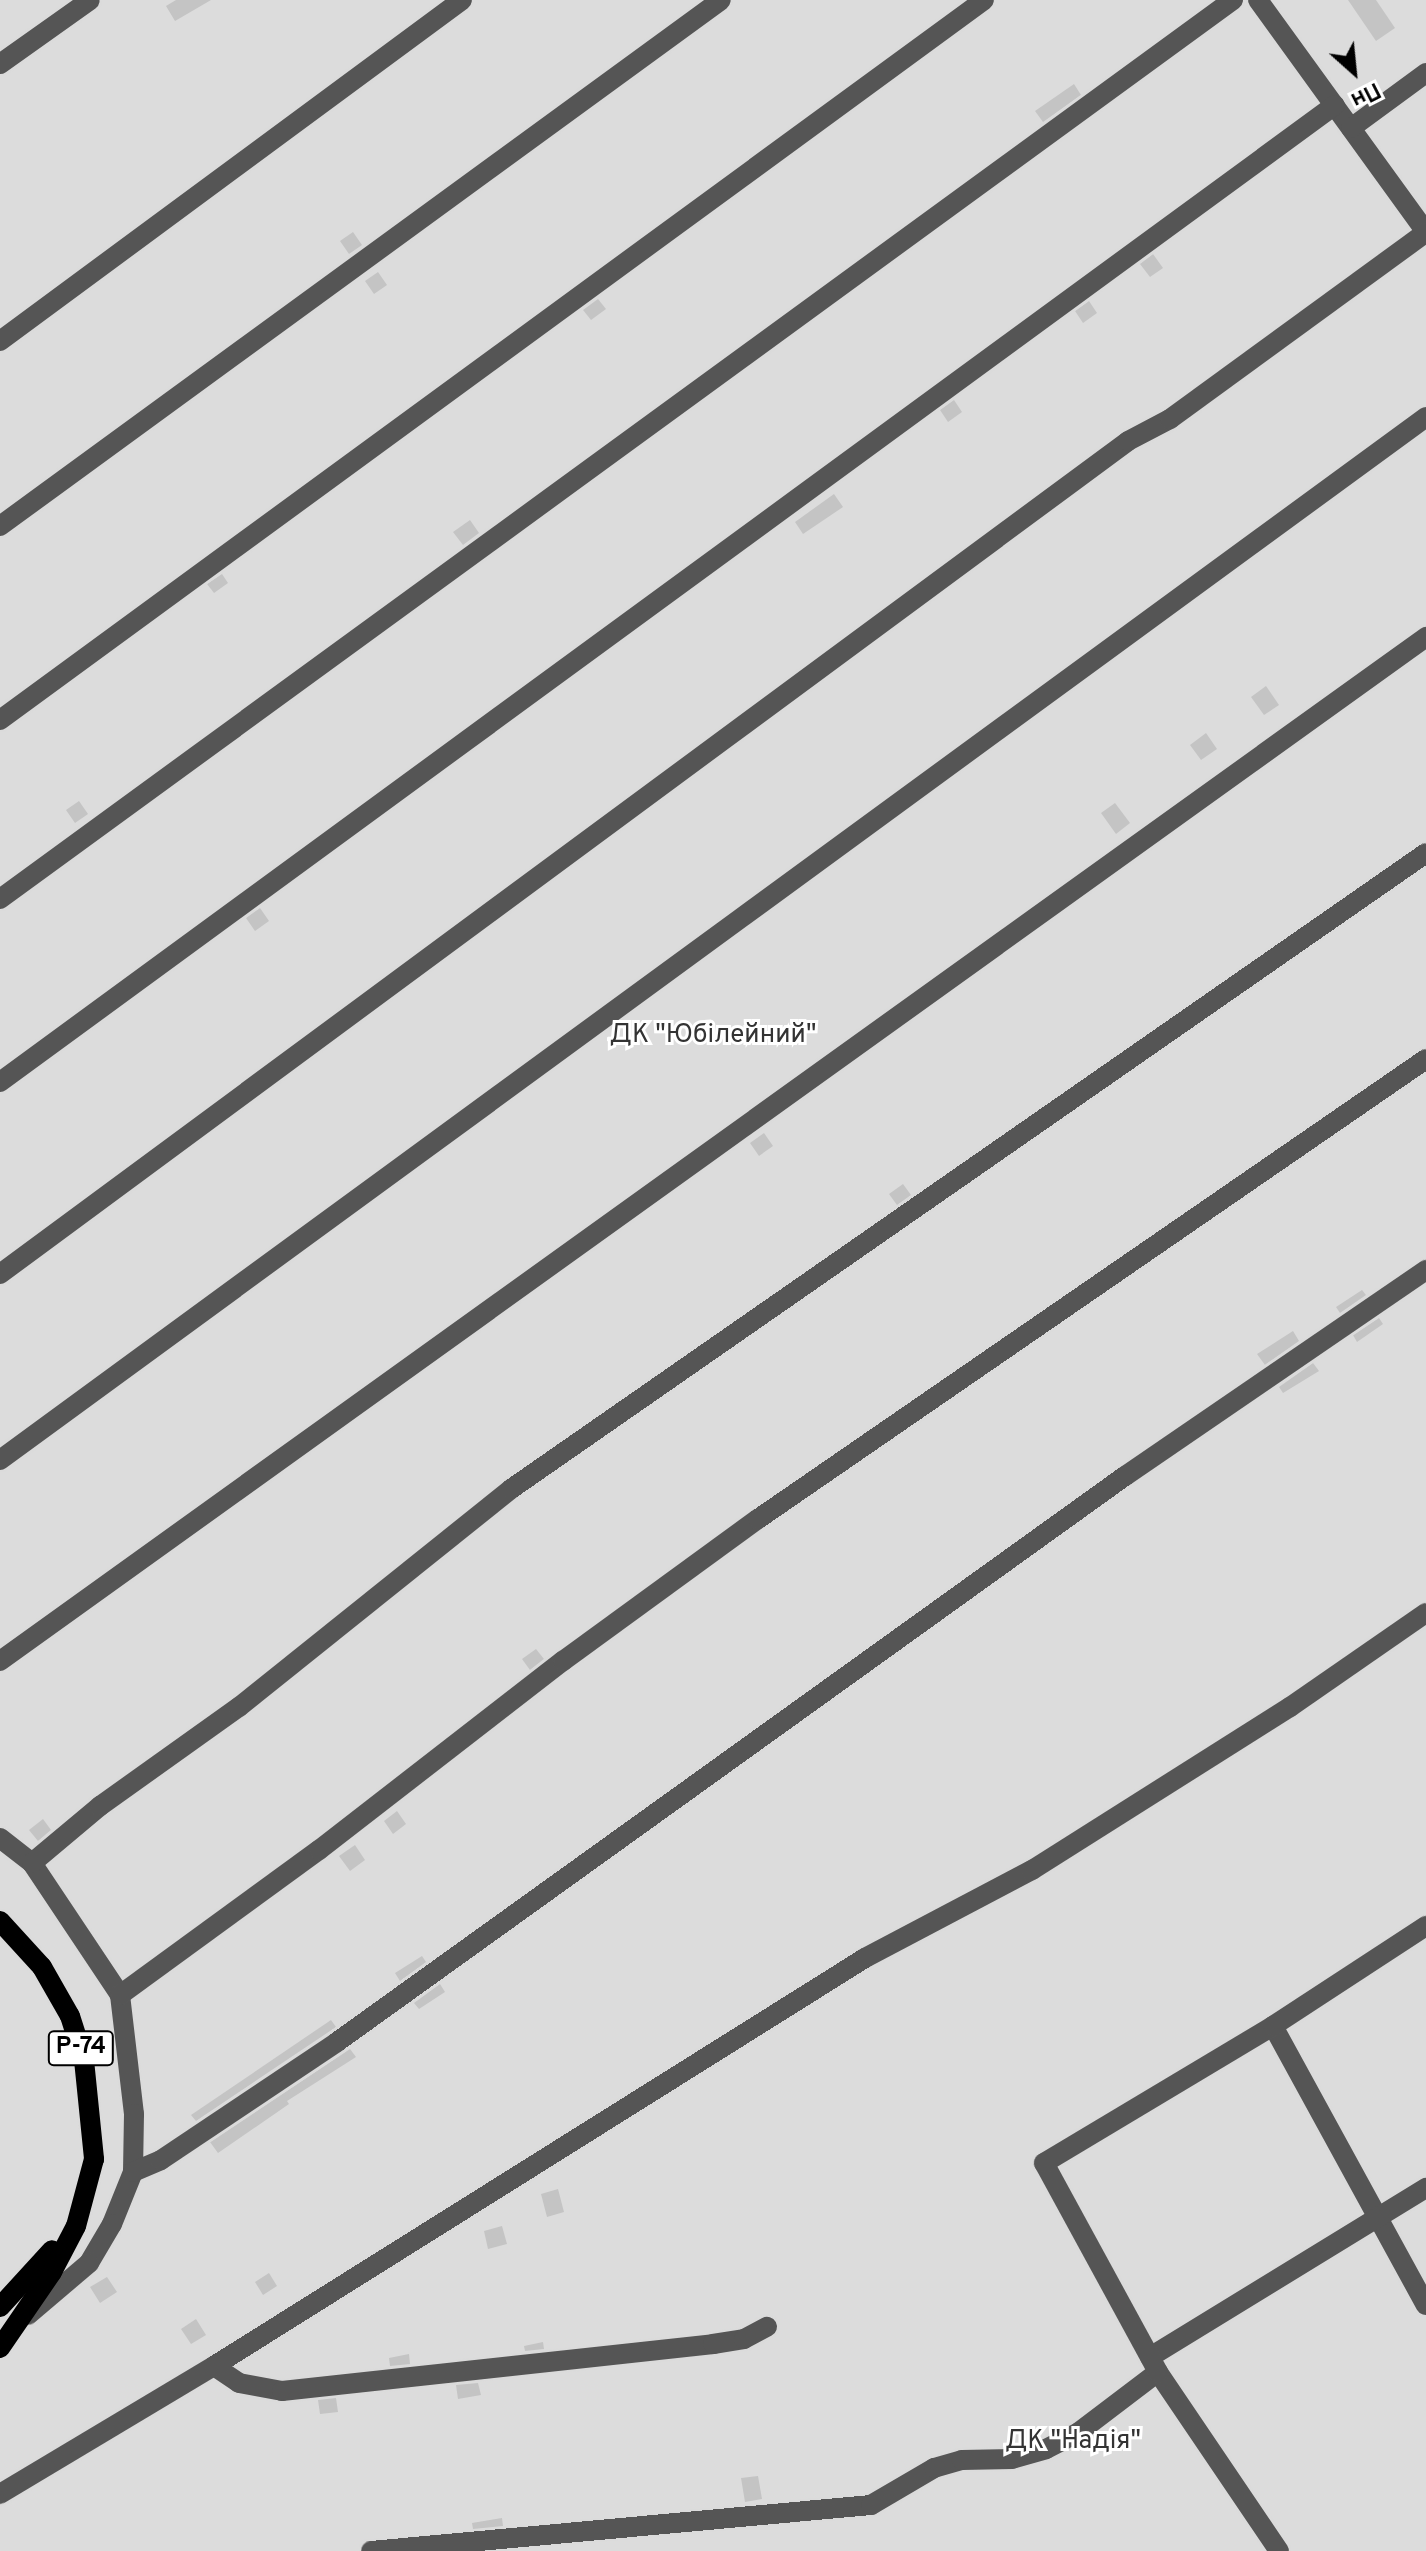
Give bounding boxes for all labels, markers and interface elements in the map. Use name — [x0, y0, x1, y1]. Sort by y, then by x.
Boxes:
north arrow — [1314, 32, 1394, 112]
text: Пн — [1346, 75, 1384, 113]
park label: ДК "Юбілейний" — [610, 1020, 816, 1052]
road number: Р-74 — [47, 2028, 115, 2068]
park label: ДК "Надія" — [1005, 2426, 1141, 2458]

